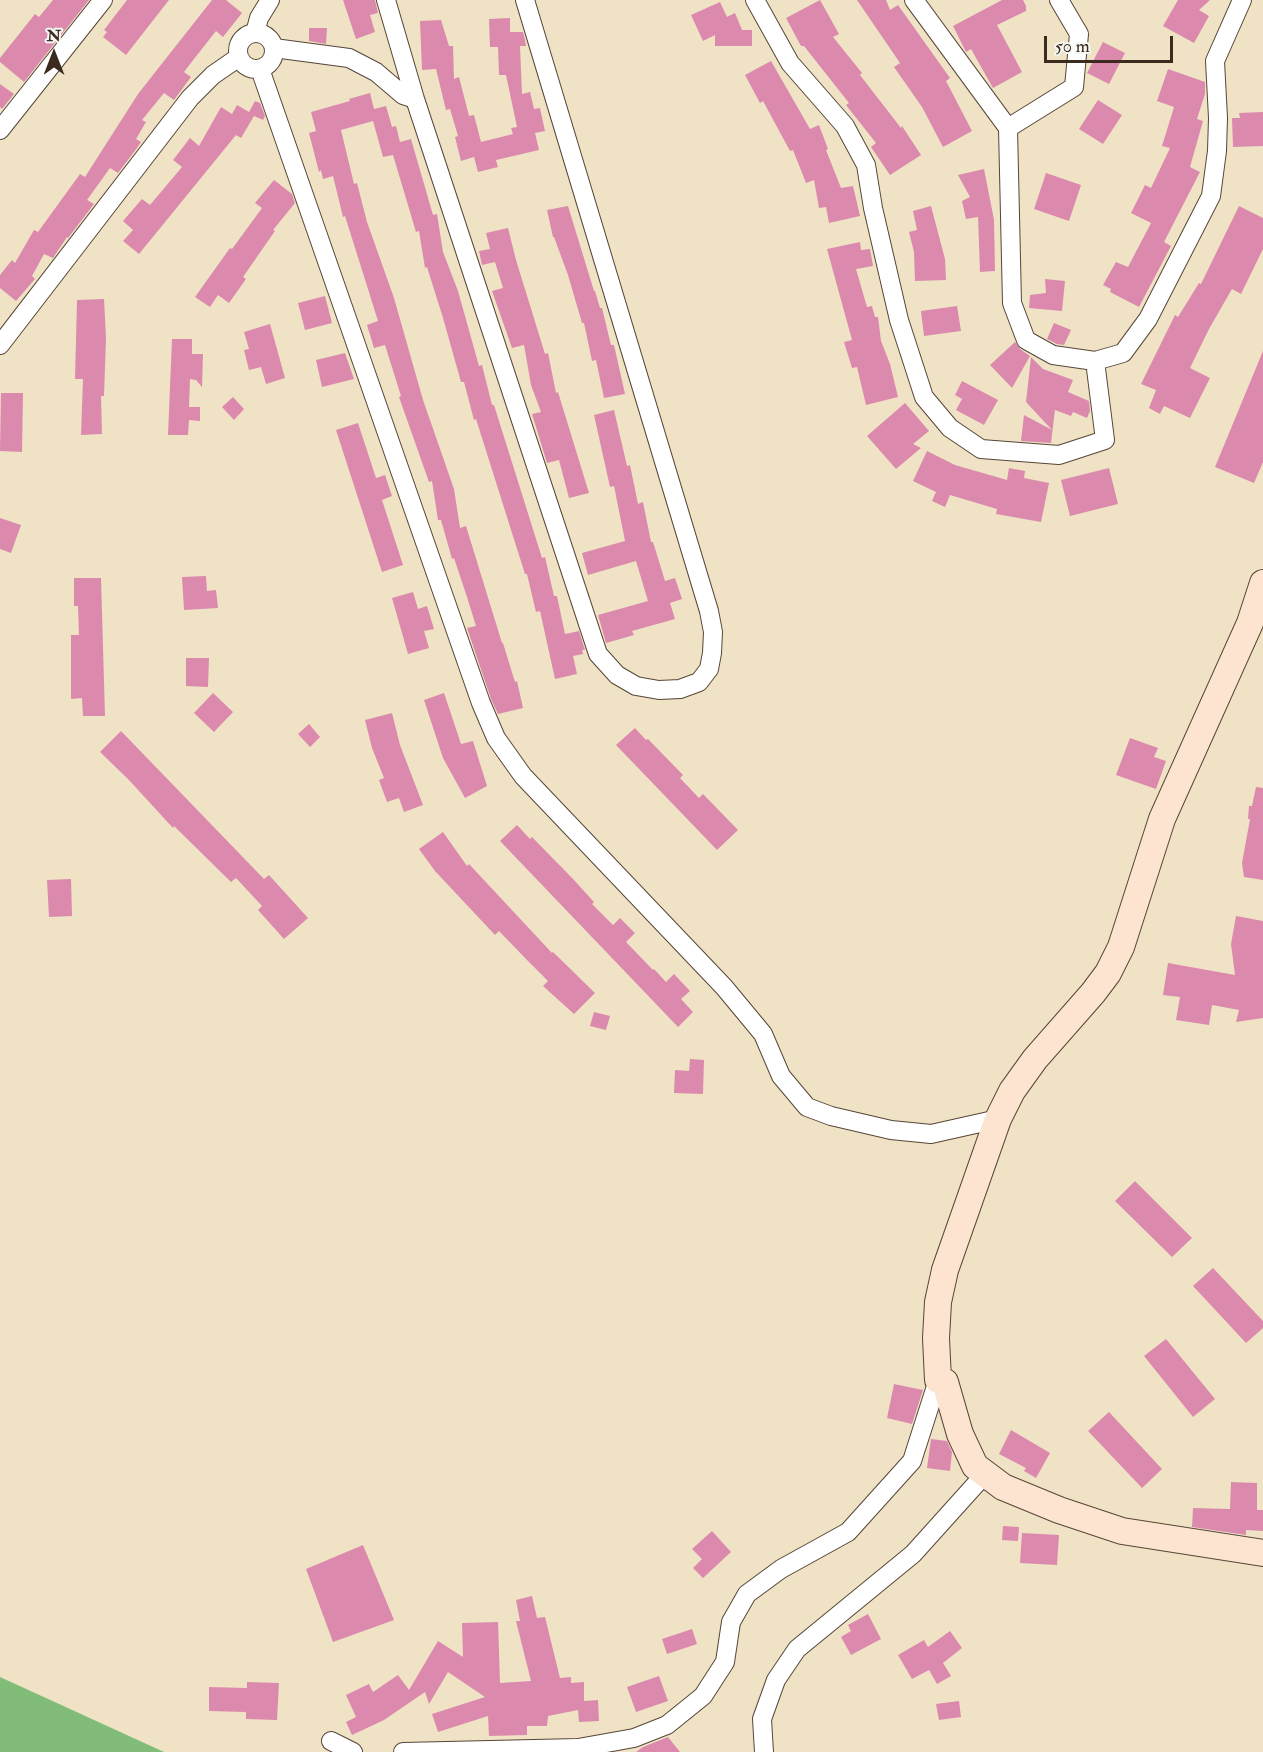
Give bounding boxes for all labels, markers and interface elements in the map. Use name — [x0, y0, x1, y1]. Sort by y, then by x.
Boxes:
north arrow — [24, 24, 84, 84]
scale bar — [1047, 24, 1176, 62]
text: N — [47, 26, 61, 46]
text: 50 m — [1055, 35, 1090, 58]

